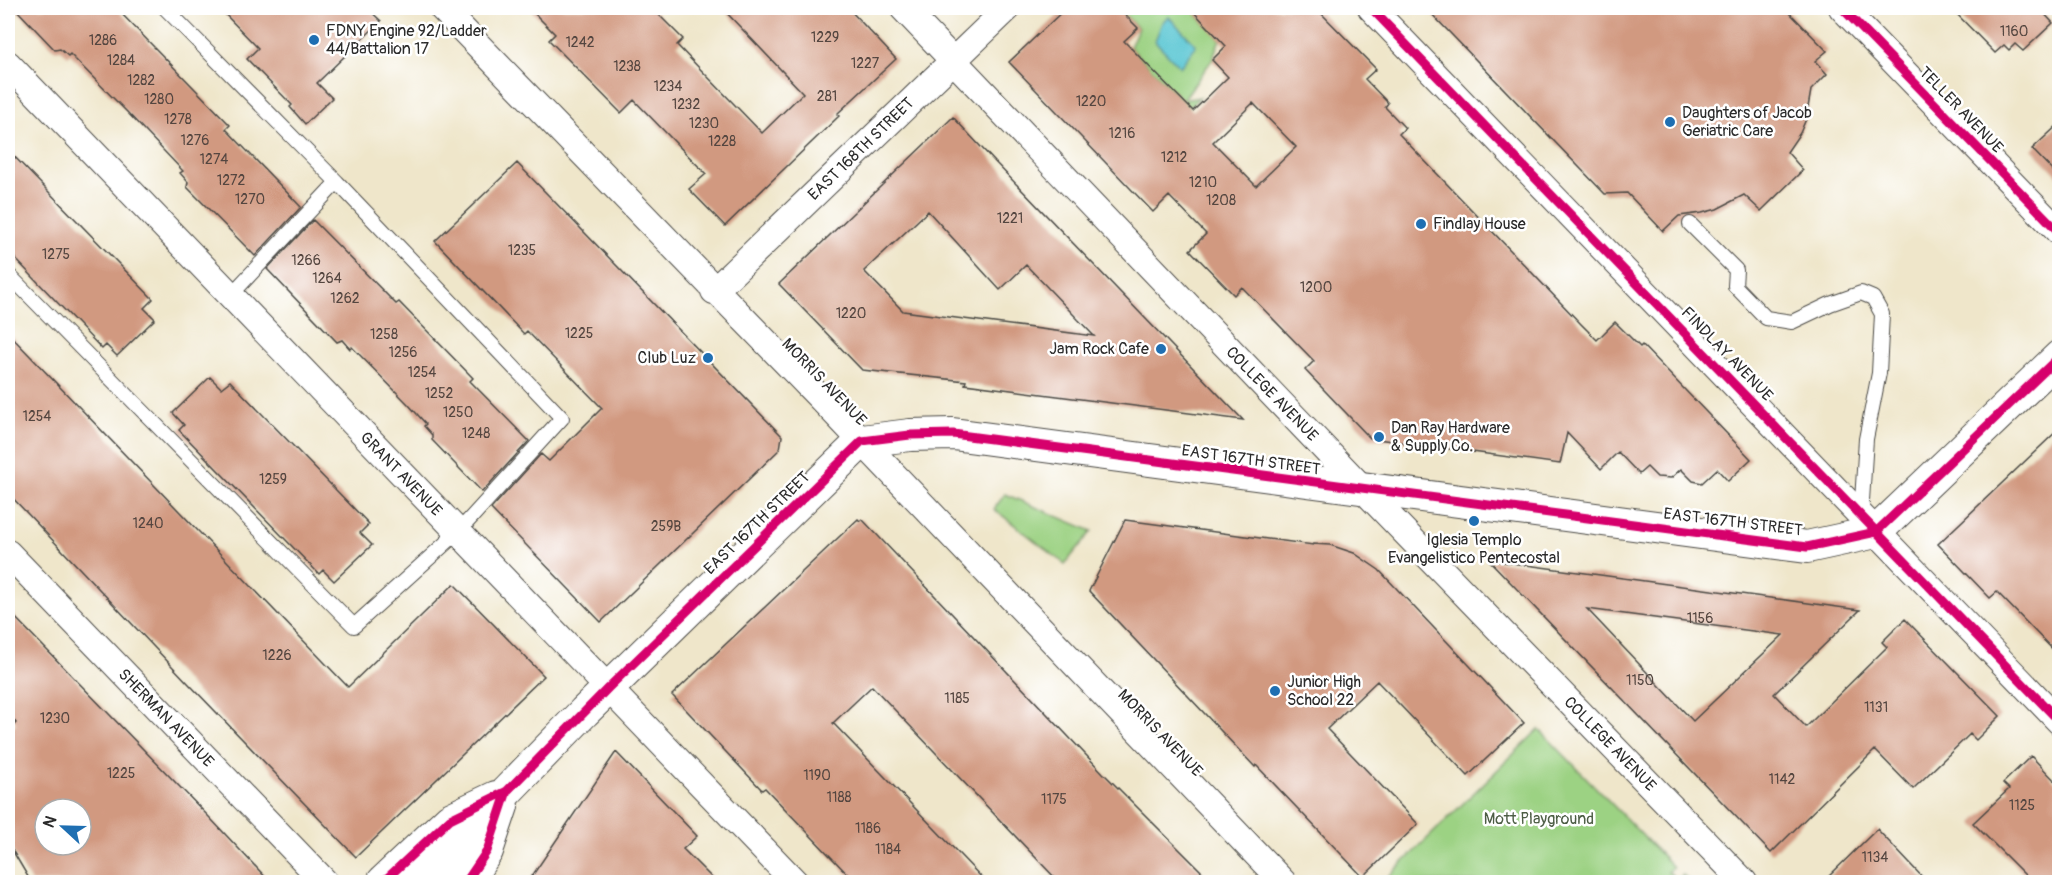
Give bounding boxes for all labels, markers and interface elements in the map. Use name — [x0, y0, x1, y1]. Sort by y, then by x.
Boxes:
place label: FDNY Engine 92/Ladder 44/Battalion 17 — [326, 21, 487, 59]
house number: 1160 — [2000, 23, 2028, 40]
house number: 1229 — [811, 29, 839, 46]
house number: 1286 — [89, 32, 117, 49]
marker: FDNY Engine 92/Ladder 44/Battalion 17 — [307, 33, 321, 47]
house number: 1242 — [565, 34, 595, 51]
house number: 1284 — [107, 52, 135, 69]
house number: 1227 — [851, 55, 880, 72]
house number: 1238 — [613, 58, 641, 75]
street label: TELLER AVENUE — [1915, 63, 2007, 157]
house number: 1282 — [127, 72, 155, 89]
house number: 1234 — [654, 78, 682, 95]
house number: 281 — [817, 88, 837, 105]
house number: 1280 — [144, 91, 174, 108]
street label: EAST 168TH STREET — [804, 93, 918, 205]
house number: 1220 — [1076, 93, 1106, 110]
house number: 1232 — [672, 96, 700, 113]
place label: Daughters of Jacob Geriatric Care — [1682, 103, 1812, 141]
house number: 1278 — [164, 111, 192, 128]
house number: 1230 — [689, 115, 719, 132]
marker: Daughters of Jacob Geriatric Care — [1663, 115, 1677, 129]
house number: 1216 — [1109, 125, 1135, 142]
house number: 1276 — [181, 132, 209, 149]
house number: 1228 — [708, 133, 736, 150]
house number: 1212 — [1161, 149, 1187, 166]
house number: 1274 — [200, 151, 228, 168]
house number: 1272 — [217, 172, 245, 189]
house number: 1210 — [1189, 174, 1217, 191]
house number: 1270 — [235, 191, 265, 208]
house number: 1208 — [1206, 192, 1236, 209]
house number: 1221 — [997, 210, 1023, 227]
place label: Findlay House — [1433, 214, 1526, 234]
marker: Findlay House — [1414, 217, 1428, 231]
house number: 1235 — [508, 242, 536, 259]
house number: 1275 — [42, 246, 70, 263]
house number: 1266 — [291, 252, 321, 269]
house number: 1264 — [312, 270, 342, 287]
house number: 1200 — [1300, 279, 1332, 296]
house number: 1262 — [330, 290, 360, 307]
street label: FINDLAY AVENUE — [1677, 303, 1777, 405]
house number: 1220 — [836, 305, 866, 322]
house number: 1225 — [565, 325, 593, 342]
house number: 1258 — [370, 326, 398, 343]
street label: MORRIS AVENUE — [777, 334, 871, 430]
place label: Jam Rock Cafe — [1049, 339, 1149, 359]
marker: Jam Rock Cafe — [1154, 342, 1168, 356]
street label: COLLEGE AVENUE — [1222, 342, 1322, 446]
house number: 1256 — [388, 344, 418, 361]
place label: Club Luz — [638, 348, 696, 368]
marker: Club Luz — [701, 351, 715, 365]
house number: 1254 — [407, 364, 437, 381]
house number: 1252 — [425, 385, 454, 402]
house number: 1250 — [443, 404, 473, 421]
house number: 1254 — [22, 408, 52, 425]
place label: Dan Ray Hardware & Supply Co. — [1391, 418, 1510, 456]
house number: 1248 — [462, 425, 490, 442]
street label: GRANT AVENUE — [356, 428, 446, 520]
marker: Dan Ray Hardware & Supply Co. — [1372, 430, 1386, 444]
street label: EAST 167TH STREET — [1180, 440, 1322, 480]
street label: EAST 167TH STREET — [700, 467, 814, 579]
house number: 1259 — [259, 471, 287, 488]
street label: EAST 167TH STREET — [1662, 504, 1804, 540]
marker: Iglesia Templo Evangelistico Pentecostal — [1467, 514, 1481, 528]
house number: 1240 — [133, 515, 163, 532]
house number: 259B — [651, 518, 681, 535]
place label: Iglesia Templo Evangelistico Pentecostal — [1388, 530, 1560, 568]
house number: 1156 — [1687, 610, 1713, 627]
house number: 1226 — [262, 647, 292, 664]
street label: SHERMAN AVENUE — [114, 664, 218, 772]
place label: Junior High School 22 — [1287, 672, 1361, 710]
house number: 1150 — [1626, 672, 1654, 689]
marker: Junior High School 22 — [1268, 684, 1282, 698]
street label: MORRIS AVENUE — [1113, 685, 1207, 781]
house number: 1185 — [944, 690, 970, 707]
street label: COLLEGE AVENUE — [1560, 692, 1660, 796]
house number: 1131 — [1864, 699, 1888, 716]
house number: 1230 — [40, 710, 70, 727]
house number: 1225 — [107, 765, 135, 782]
house number: 1190 — [803, 767, 831, 784]
house number: 1142 — [1769, 771, 1796, 788]
house number: 1188 — [826, 789, 852, 806]
house number: 1175 — [1041, 791, 1067, 808]
north arrow — [33, 797, 93, 857]
house number: 1125 — [2009, 797, 2035, 814]
park label: Mott Playground — [1484, 809, 1594, 829]
text: N — [39, 813, 61, 831]
house number: 1186 — [855, 820, 881, 837]
house number: 1184 — [875, 841, 901, 858]
house number: 1134 — [1862, 849, 1888, 866]

